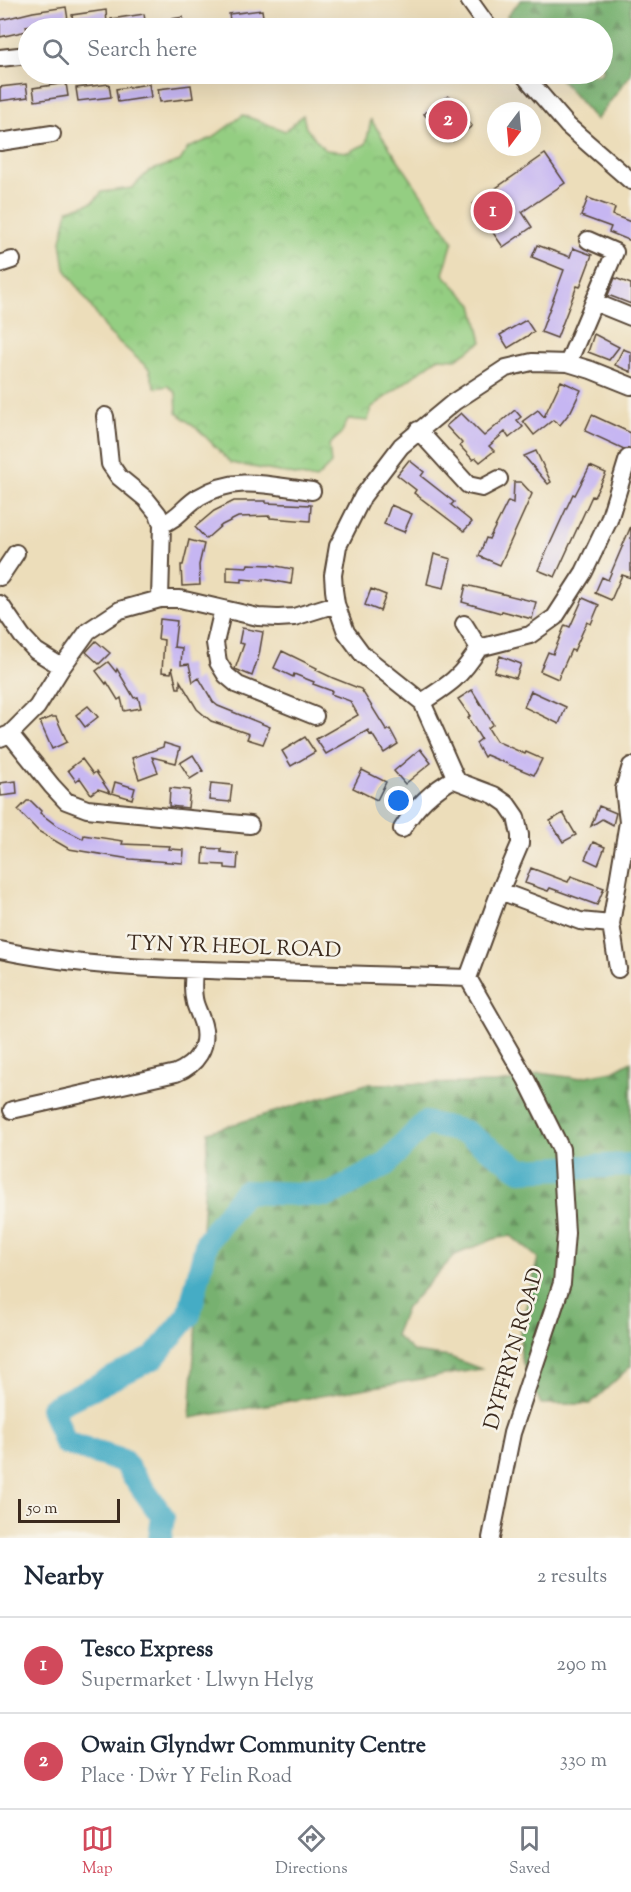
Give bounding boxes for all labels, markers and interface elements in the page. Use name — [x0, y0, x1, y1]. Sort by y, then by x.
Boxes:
search box — [18, 18, 613, 84]
icon: search — [39, 35, 72, 68]
text: Search here — [87, 35, 197, 67]
pin: 2 — [428, 98, 468, 142]
north arrow — [487, 102, 541, 156]
pin: 1 — [474, 188, 512, 234]
your location — [384, 786, 413, 815]
street label: TYN YR HEOL ROAD — [126, 929, 342, 967]
street label: DYFFRYN ROAD — [477, 1264, 553, 1434]
scale bar — [18, 1496, 120, 1524]
text: 50 m — [27, 1498, 58, 1521]
text: Nearby — [24, 1559, 104, 1596]
text: 2 results — [537, 1563, 607, 1592]
text: Tesco Express — [81, 1635, 213, 1667]
text: 1 — [40, 1651, 47, 1680]
text: 290 m — [557, 1651, 607, 1680]
text: Supermarket · Llwyn Helyg — [81, 1667, 314, 1696]
text: Owain Glyndwr Community Centre — [81, 1731, 426, 1763]
text: 2 — [39, 1747, 48, 1776]
text: 330 m — [560, 1747, 607, 1776]
text: Place · Dŵr Y Felin Road — [81, 1763, 292, 1792]
tab: Map — [81, 1822, 114, 1881]
tab: Directions — [275, 1822, 348, 1881]
tab: Saved — [509, 1822, 550, 1881]

